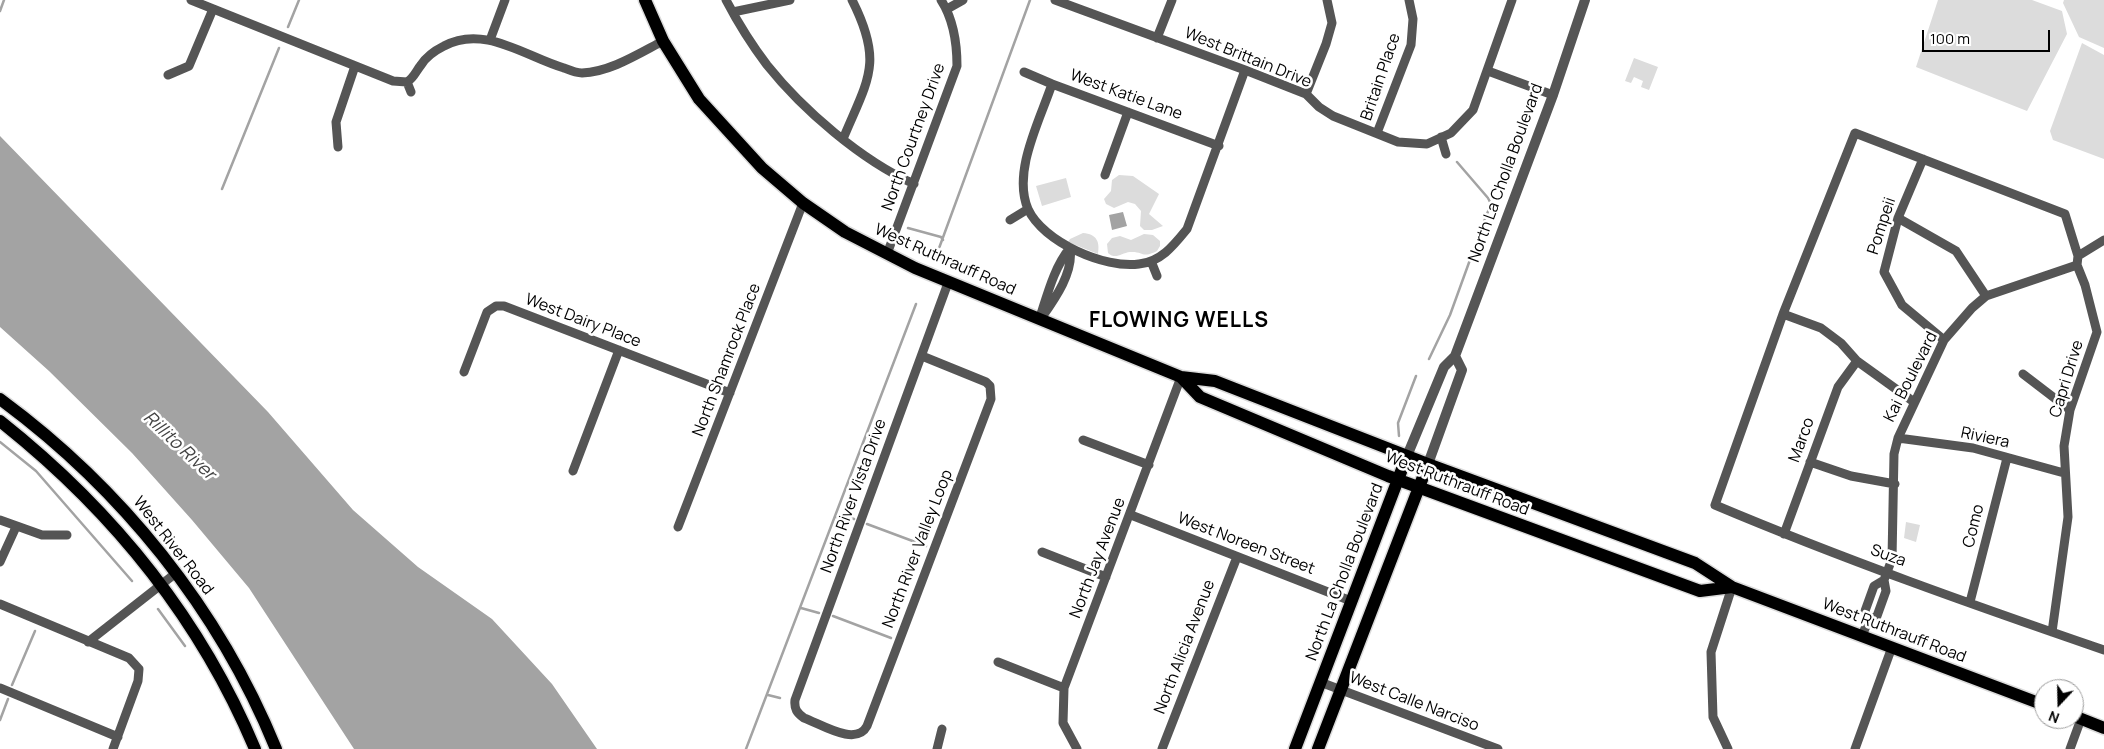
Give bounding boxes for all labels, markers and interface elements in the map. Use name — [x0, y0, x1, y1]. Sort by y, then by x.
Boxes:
scale bar — [1924, 20, 2052, 52]
street label: West Brittain Drive — [1182, 24, 1314, 92]
text: 100 m — [1930, 28, 1970, 49]
street label: Britain Place — [1357, 31, 1405, 123]
street label: North Courtney Drive — [878, 61, 950, 213]
street label: West Katie Lane — [1067, 66, 1185, 124]
street label: North La Cholla Boulevard — [1465, 81, 1547, 265]
street label: Pompeii — [1864, 195, 1900, 257]
street label: West Ruthrauff Road — [871, 220, 1019, 300]
street label: North Shamrock Place — [689, 281, 765, 439]
street label: West Dairy Place — [522, 290, 644, 352]
district label: FLOWING WELLS — [1087, 308, 1271, 334]
street label: Kai Boulevard — [1880, 329, 1942, 425]
street label: Capri Drive — [2046, 338, 2088, 420]
water label: Rillito River — [139, 407, 219, 485]
street label: Marco — [1785, 415, 1819, 465]
street label: North River Vista Drive — [817, 416, 891, 576]
street label: Riviera — [1959, 423, 2011, 453]
street label: West Ruthrauff Road — [1382, 448, 1532, 520]
street label: North River Valley Loop — [879, 467, 957, 631]
street label: North La Cholla Boulevard — [1302, 480, 1388, 664]
street label: West River Road — [129, 493, 217, 599]
street label: North Jay Avenue — [1066, 495, 1130, 621]
street label: Como — [1959, 502, 1989, 550]
street label: West Noreen Street — [1175, 509, 1317, 579]
street label: Suza — [1868, 541, 1908, 571]
street label: North Alicia Avenue — [1151, 577, 1219, 717]
street label: West Ruthrauff Road — [1819, 595, 1969, 667]
street label: West Calle Narciso — [1346, 668, 1482, 736]
north arrow — [2034, 679, 2084, 729]
text: N — [2046, 707, 2062, 728]

